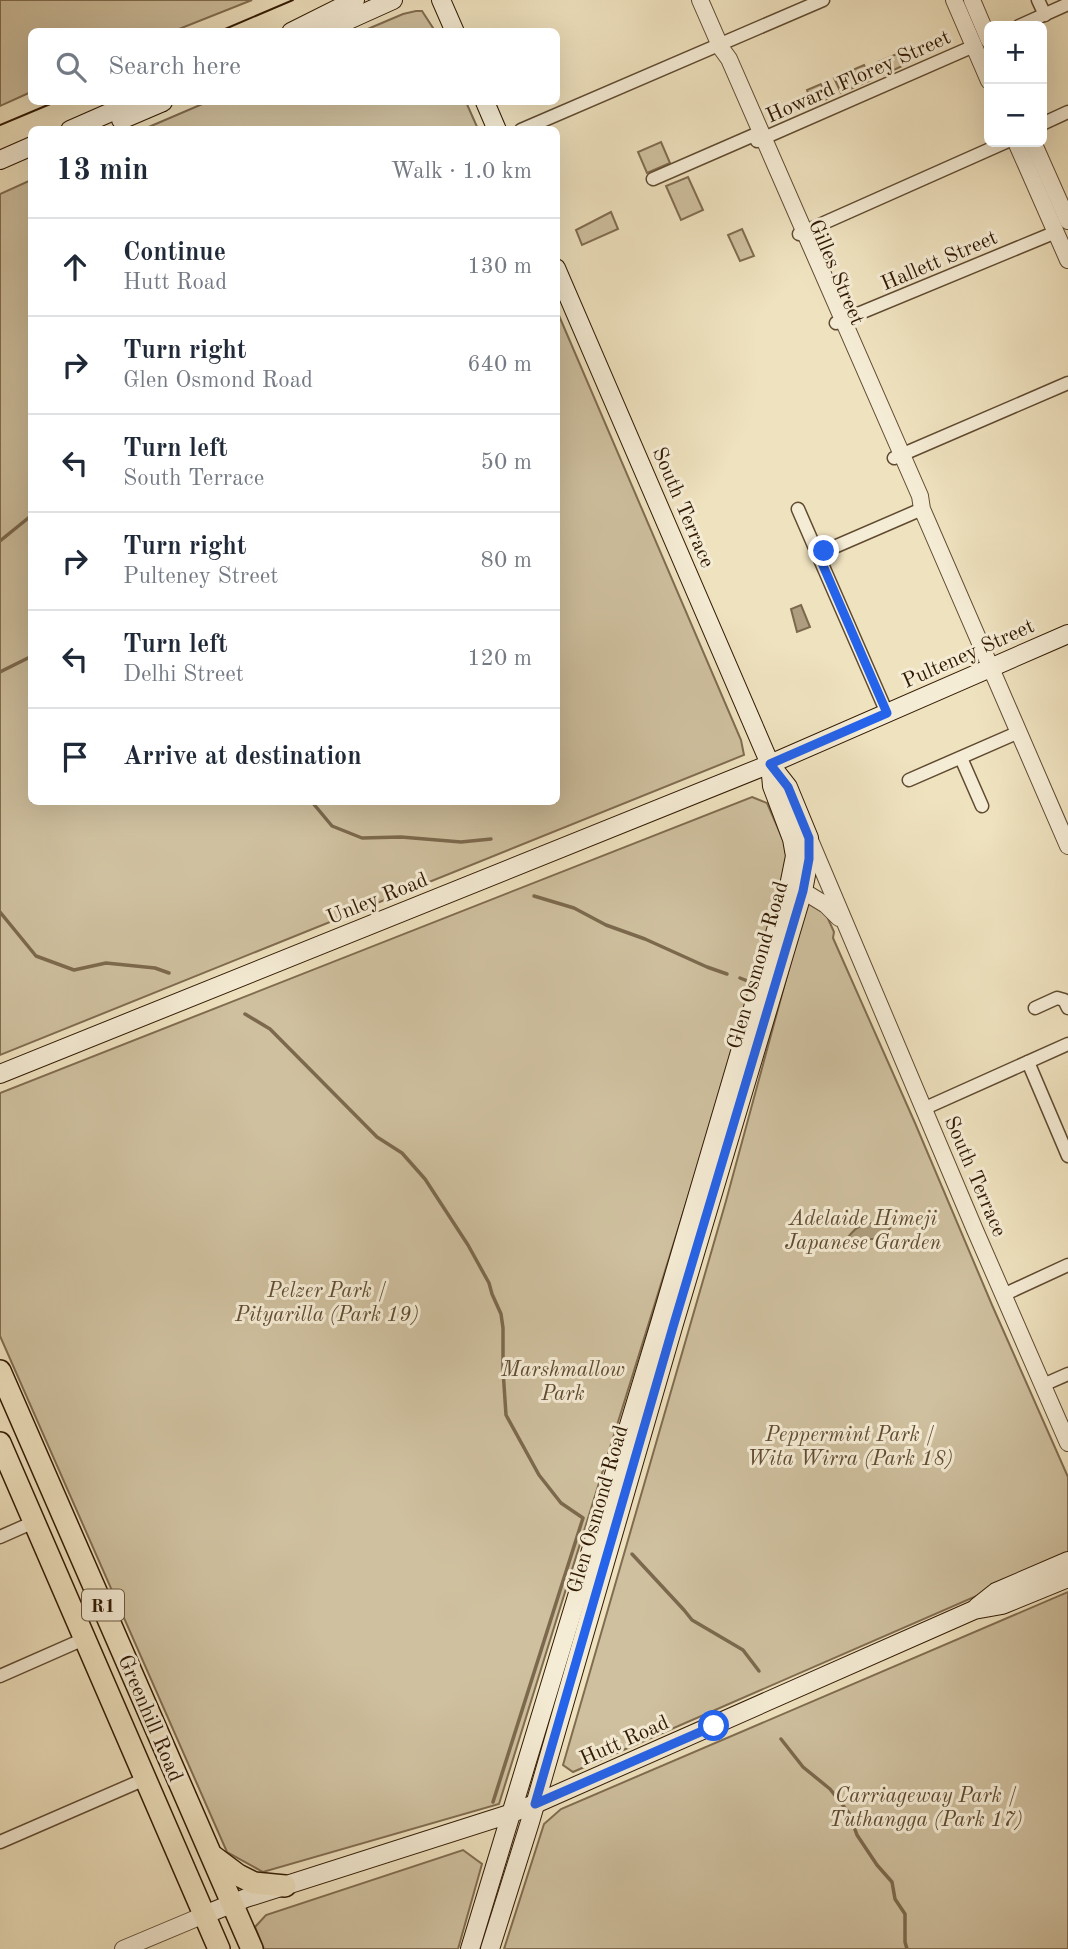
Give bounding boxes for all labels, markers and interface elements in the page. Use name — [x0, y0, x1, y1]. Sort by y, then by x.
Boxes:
map controls — [984, 21, 1047, 147]
button: + — [984, 21, 1047, 84]
street label: Howard Florey Street — [763, 27, 954, 127]
search box — [28, 28, 560, 105]
icon: search — [52, 48, 90, 86]
text: Search here — [108, 54, 241, 80]
button: − — [984, 84, 1047, 147]
text: 13 min — [56, 156, 149, 186]
text: Walk · 1.0 km — [391, 160, 532, 183]
street label: Gilles Street — [804, 217, 867, 328]
street label: Hallett Street — [878, 227, 1001, 295]
text: Continue — [123, 240, 226, 266]
icon: ahead — [56, 248, 94, 286]
text: 130 m — [467, 255, 532, 278]
text: Hutt Road — [123, 271, 227, 294]
text: Turn right — [123, 338, 246, 364]
icon: right — [56, 346, 94, 384]
text: 640 m — [467, 353, 532, 376]
text: Glen Osmond Road — [123, 369, 313, 392]
text: Turn left — [123, 436, 228, 462]
icon: left — [56, 444, 94, 482]
street label: South Terrace — [648, 444, 717, 571]
text: 50 m — [481, 451, 532, 474]
text: South Terrace — [123, 467, 264, 490]
text: Turn right — [123, 534, 246, 560]
route end — [808, 535, 839, 566]
icon: right — [56, 542, 94, 580]
text: 80 m — [481, 549, 532, 572]
text: Pulteney Street — [123, 565, 278, 588]
street label: Pulteney Street — [900, 616, 1038, 693]
text: Turn left — [123, 632, 228, 658]
icon: left — [56, 640, 94, 678]
text: 120 m — [467, 647, 532, 670]
text: Delhi Street — [123, 663, 244, 686]
icon: arrive — [56, 738, 94, 776]
text: Arrive at destination — [123, 744, 362, 770]
street label: Unley Road — [324, 870, 431, 929]
street label: Glen Osmond Road — [724, 879, 792, 1052]
street label: South Terrace — [940, 1113, 1009, 1240]
park label: Adelaide Himeji Japanese Garden — [785, 1209, 941, 1254]
park label: Pelzer Park / Pityarilla (Park 19) — [234, 1281, 419, 1326]
park label: Marshmallow Park — [500, 1360, 625, 1405]
street label: Glen Osmond Road — [564, 1423, 632, 1596]
park label: Peppermint Park / Wita Wirra (Park 18) — [747, 1425, 953, 1470]
road number: R1 — [82, 1590, 124, 1620]
street label: Greenhill Road — [113, 1652, 186, 1785]
route start — [698, 1710, 729, 1741]
street label: Hutt Road — [577, 1712, 672, 1770]
park label: Carriageway Park / Tuthangga (Park 17) — [829, 1786, 1023, 1831]

